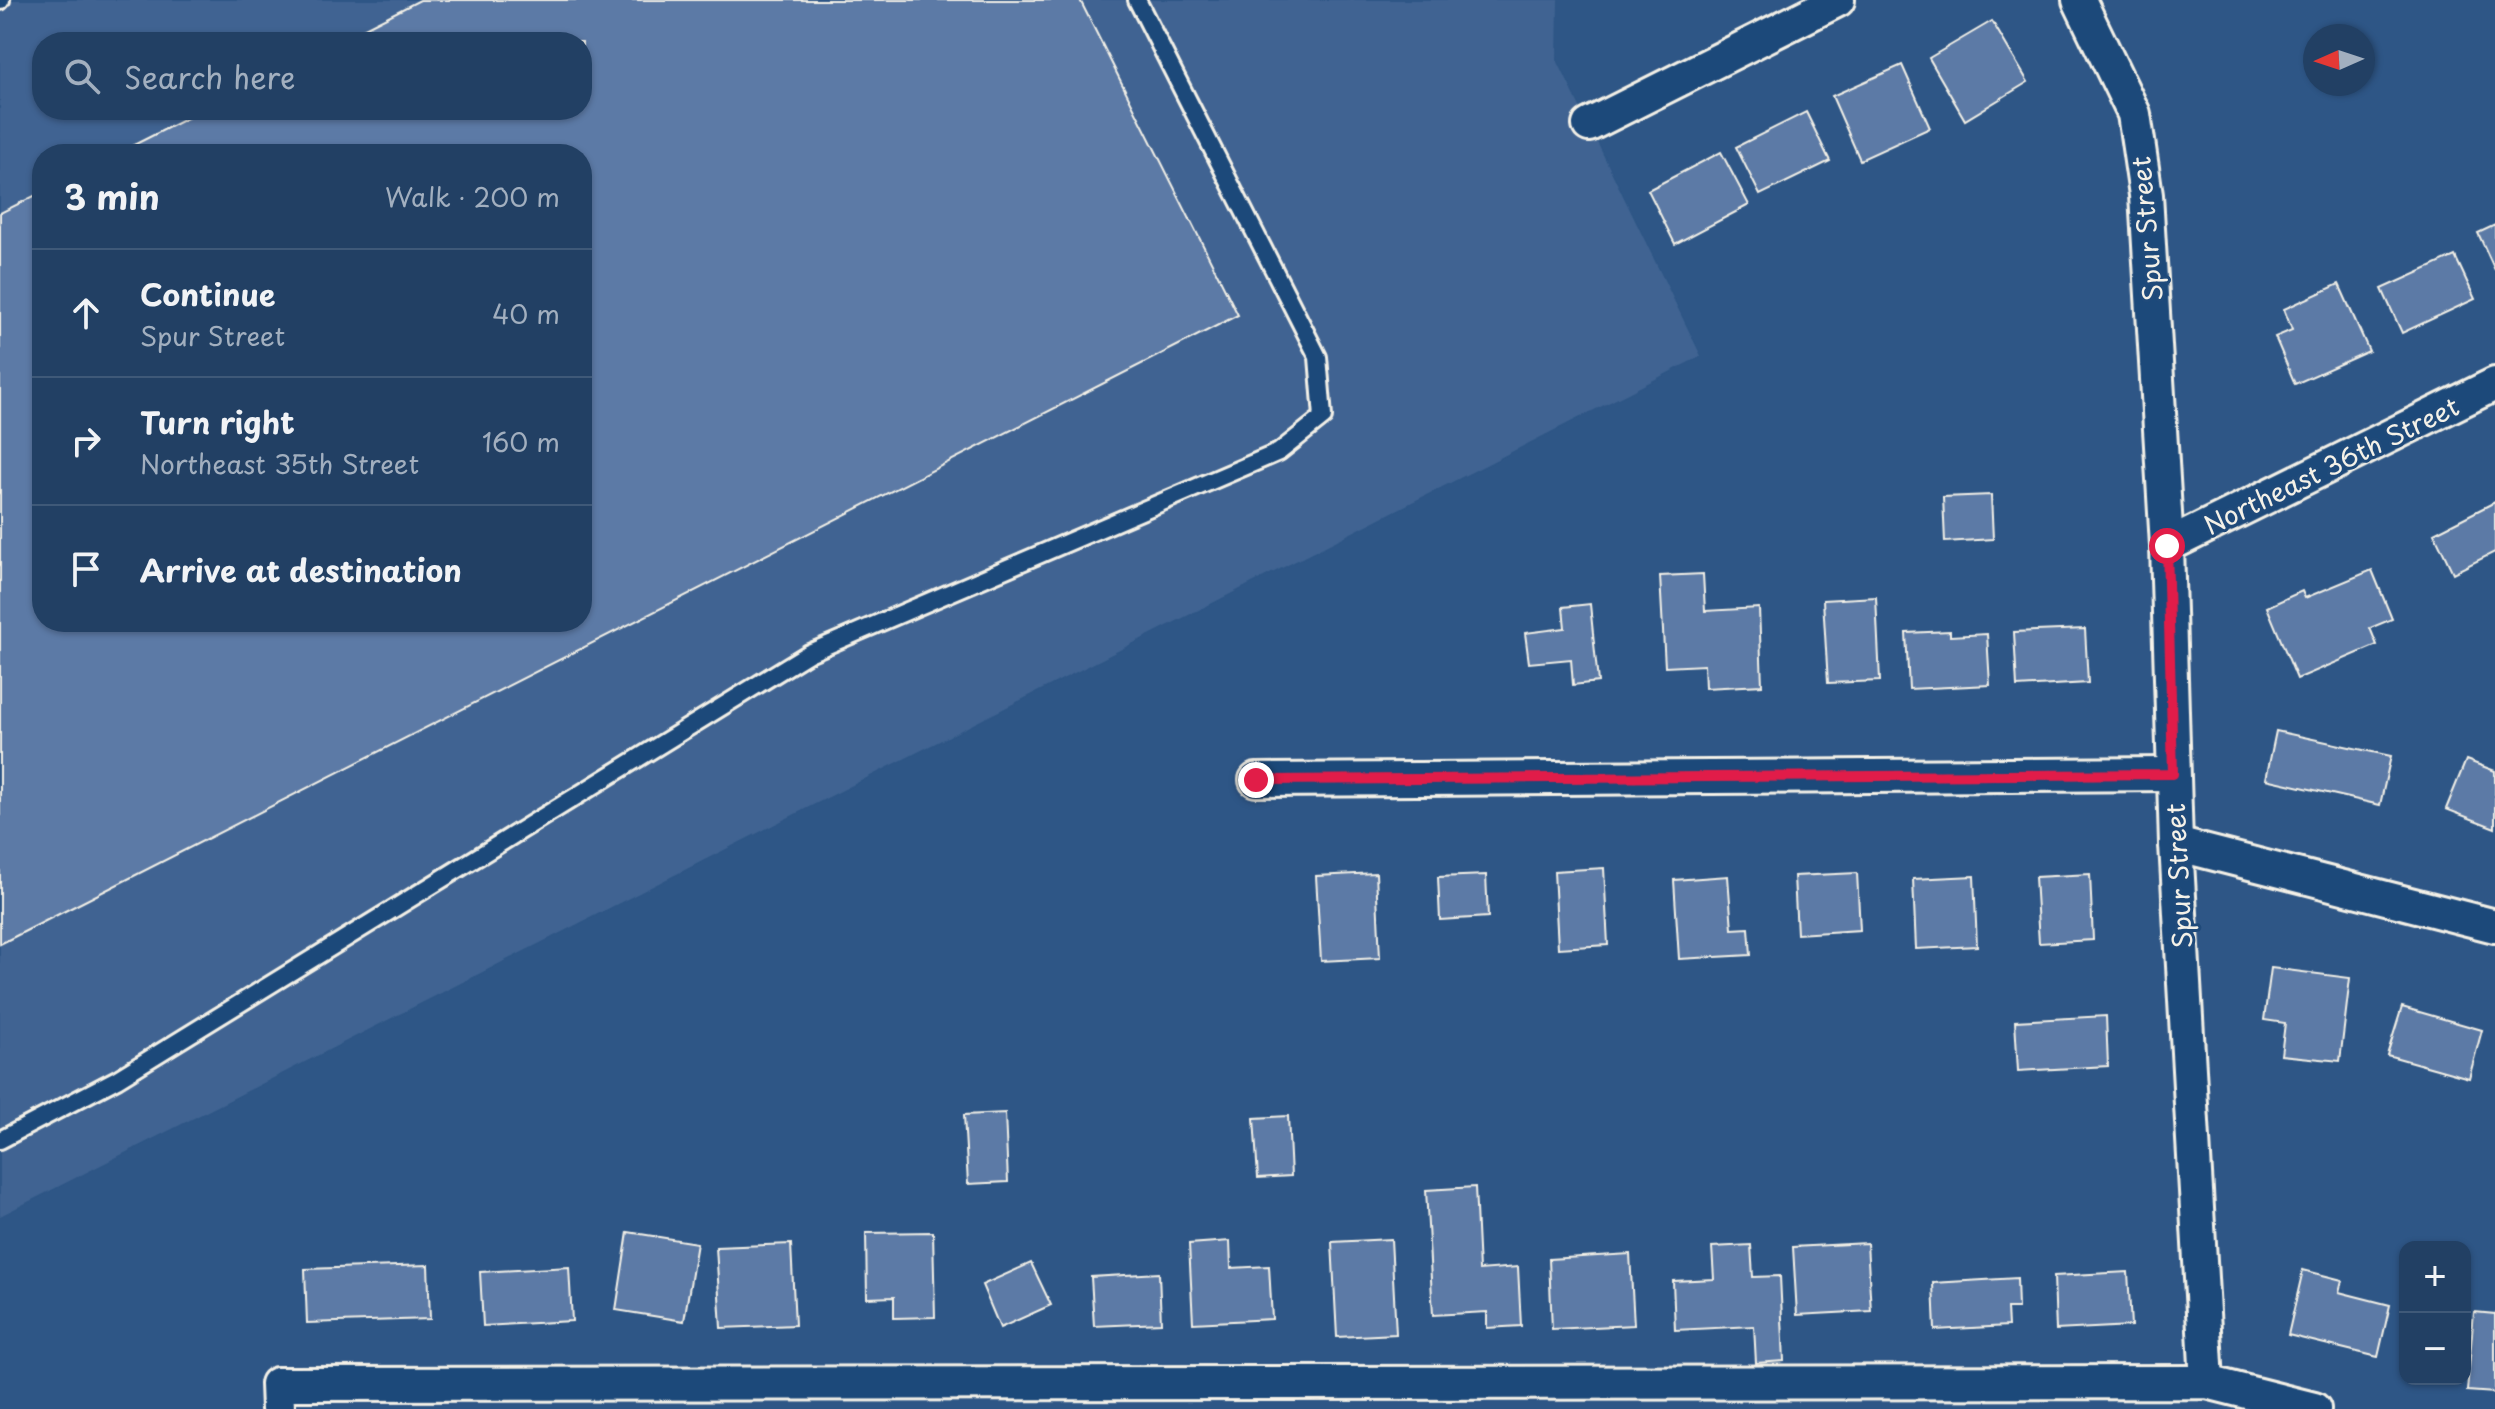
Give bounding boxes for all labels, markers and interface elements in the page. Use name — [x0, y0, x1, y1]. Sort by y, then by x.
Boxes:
north arrow — [2303, 24, 2375, 96]
search box — [32, 32, 592, 120]
icon: search — [60, 54, 104, 98]
text: Search here — [124, 54, 296, 99]
street label: Spur Street — [2120, 155, 2172, 303]
text: 3 min — [64, 170, 160, 222]
text: Walk · 200 m — [385, 177, 560, 216]
text: Continue — [140, 271, 275, 316]
icon: ahead — [64, 291, 108, 335]
text: 40 m — [492, 294, 560, 333]
text: Spur Street — [140, 316, 285, 355]
street label: Northeast 36th Street — [2197, 386, 2465, 544]
text: Turn right — [140, 399, 295, 444]
icon: right — [64, 419, 108, 463]
text: 160 m — [482, 422, 560, 461]
text: Northeast 35th Street — [140, 444, 419, 483]
route start — [2149, 528, 2185, 564]
icon: arrive — [64, 547, 108, 591]
text: Arrive at destination — [140, 547, 462, 592]
route end — [1238, 762, 1274, 798]
street label: Spur Street — [2155, 802, 2201, 950]
map controls — [2399, 1241, 2471, 1385]
button: + — [2399, 1241, 2471, 1313]
button: − — [2399, 1313, 2471, 1385]

